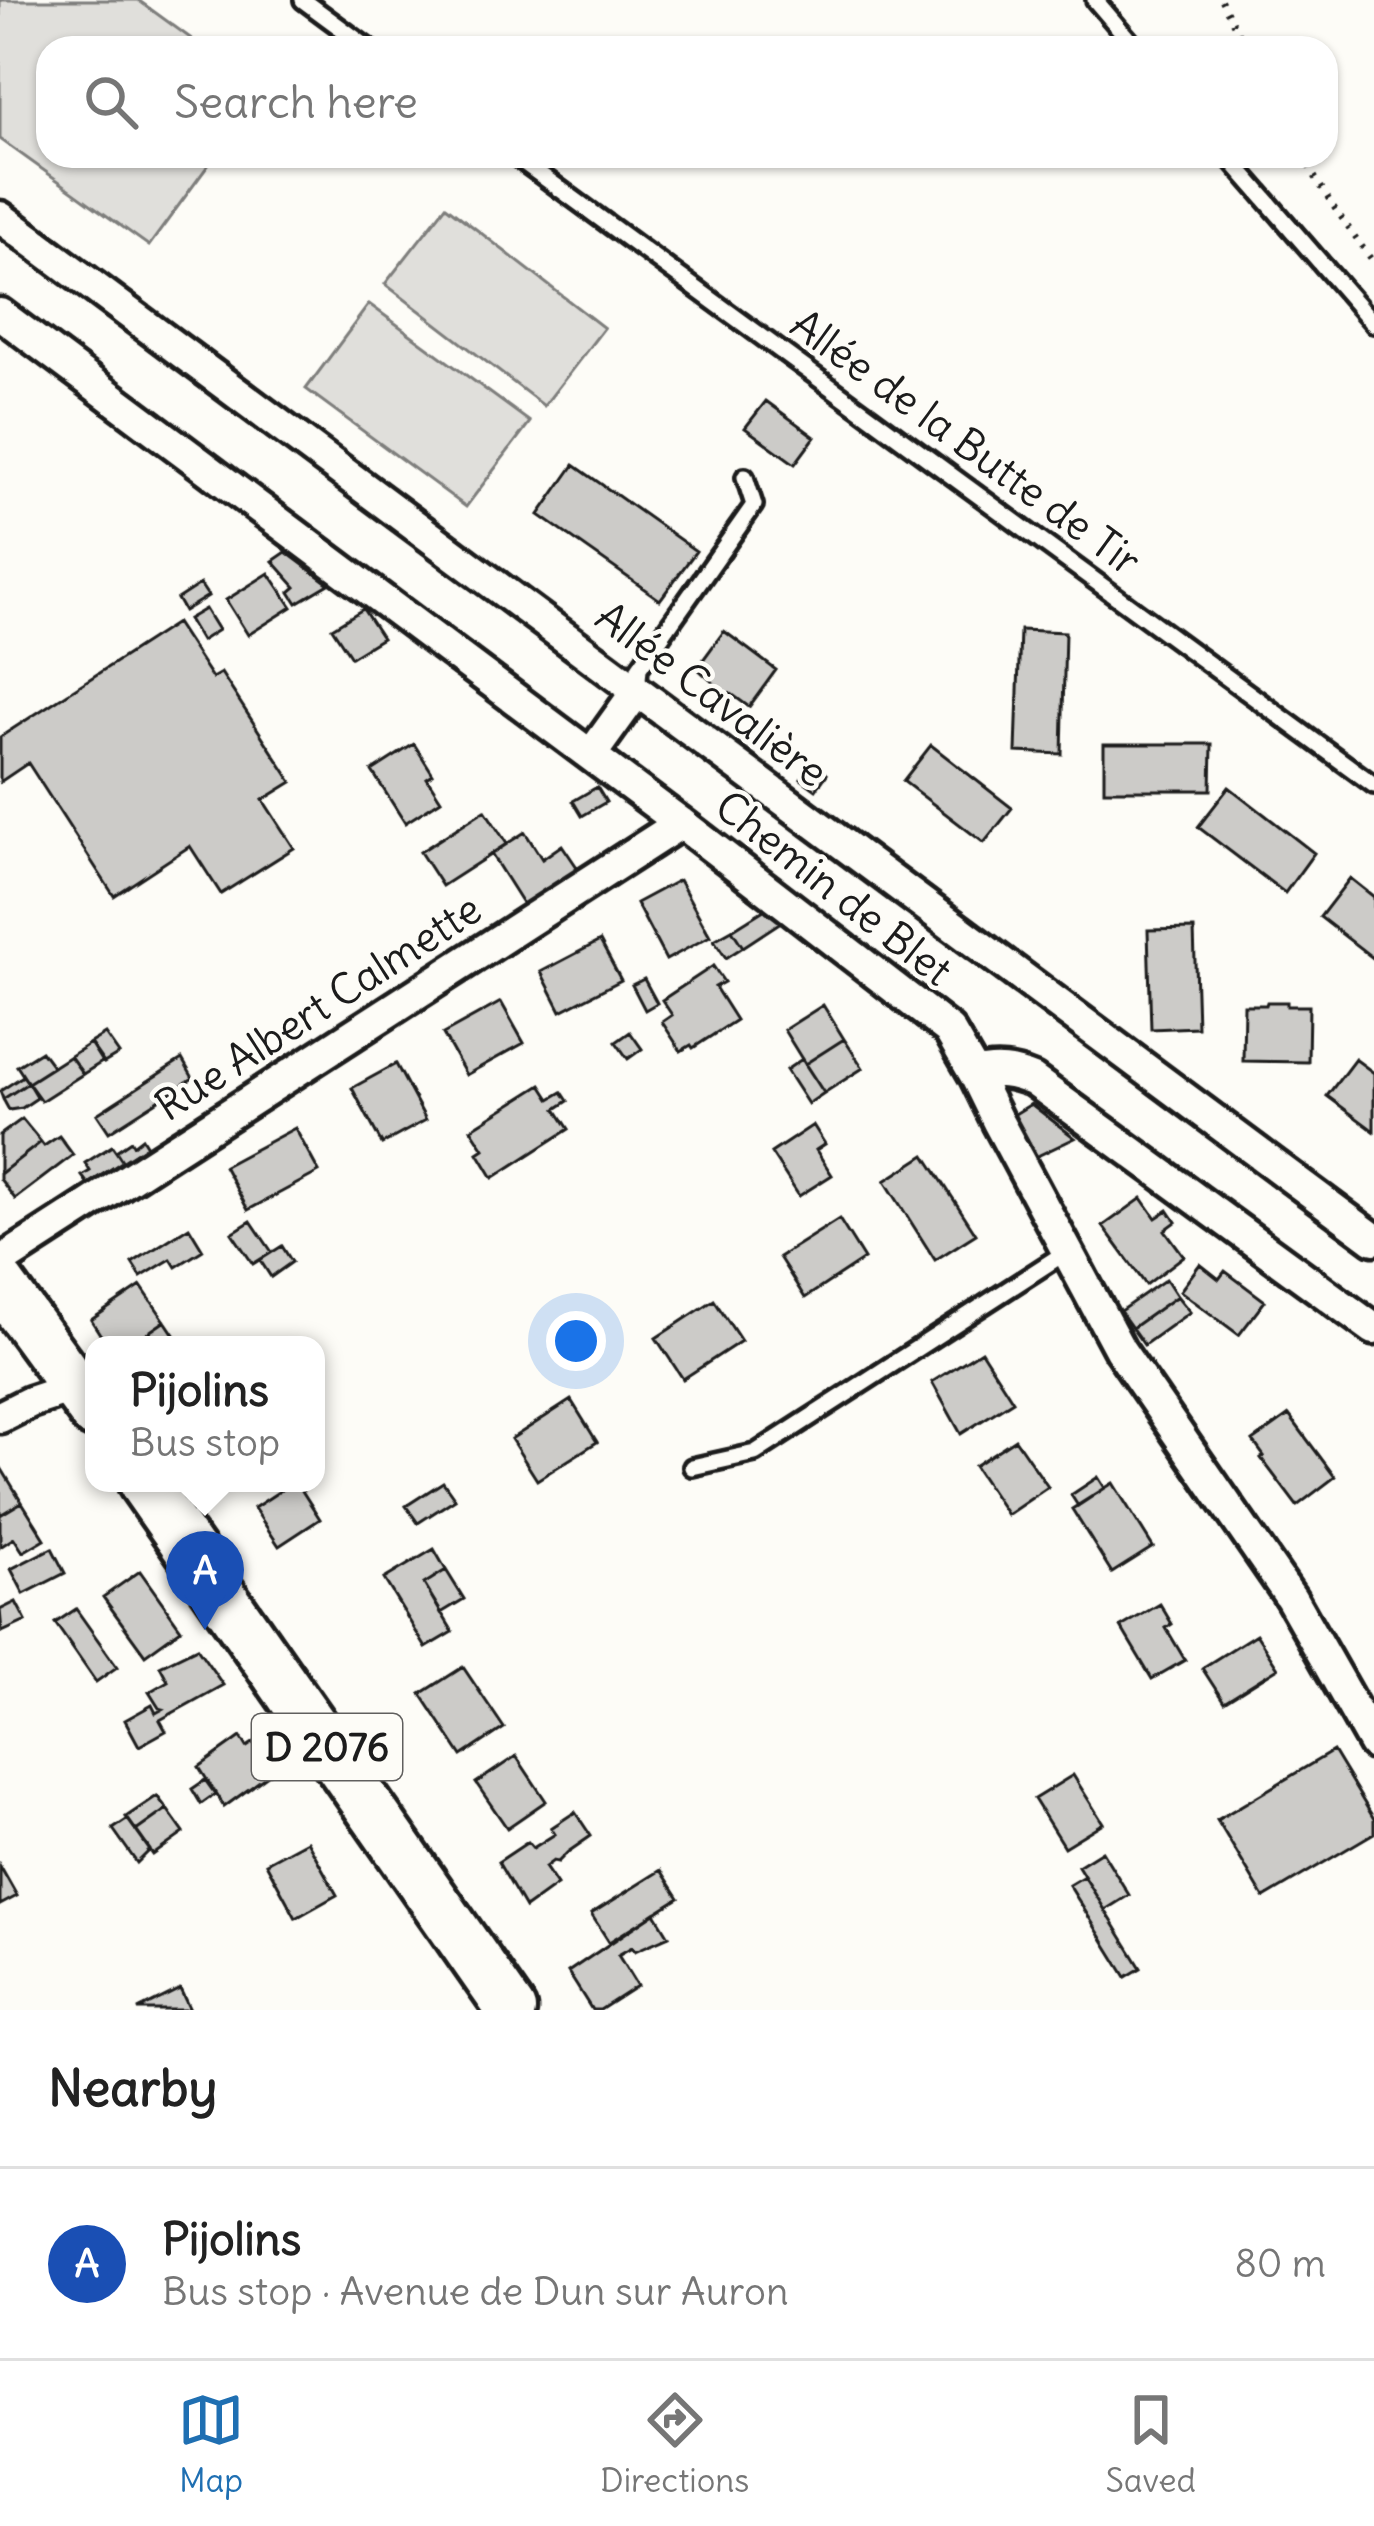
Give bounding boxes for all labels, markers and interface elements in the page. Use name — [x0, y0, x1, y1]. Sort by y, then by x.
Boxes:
search box — [36, 36, 1338, 168]
icon: search — [78, 69, 144, 135]
text: Search here — [174, 74, 418, 130]
street label: Allée de la Butte de Tir — [781, 298, 1151, 586]
street label: Allée Cavalière — [586, 590, 838, 798]
street label: Chemin de Blet — [705, 780, 963, 996]
street label: Rue Albert Calmette — [146, 882, 490, 1132]
your location — [546, 1311, 606, 1371]
popup — [85, 1336, 325, 1492]
text: Pijolins — [130, 1362, 269, 1418]
text: Bus stop — [130, 1418, 280, 1467]
pin: A — [166, 1531, 244, 1630]
road number: D 2076 — [252, 1714, 402, 1780]
text: Nearby — [48, 2056, 217, 2120]
text: Pijolins — [162, 2211, 301, 2267]
text: A — [74, 2239, 100, 2288]
text: 80 m — [1234, 2239, 1326, 2288]
text: Bus stop · Avenue de Dun sur Auron — [162, 2267, 789, 2316]
tab: Map — [178, 2387, 244, 2501]
tab: Directions — [600, 2387, 749, 2501]
tab: Saved — [1106, 2387, 1196, 2501]

